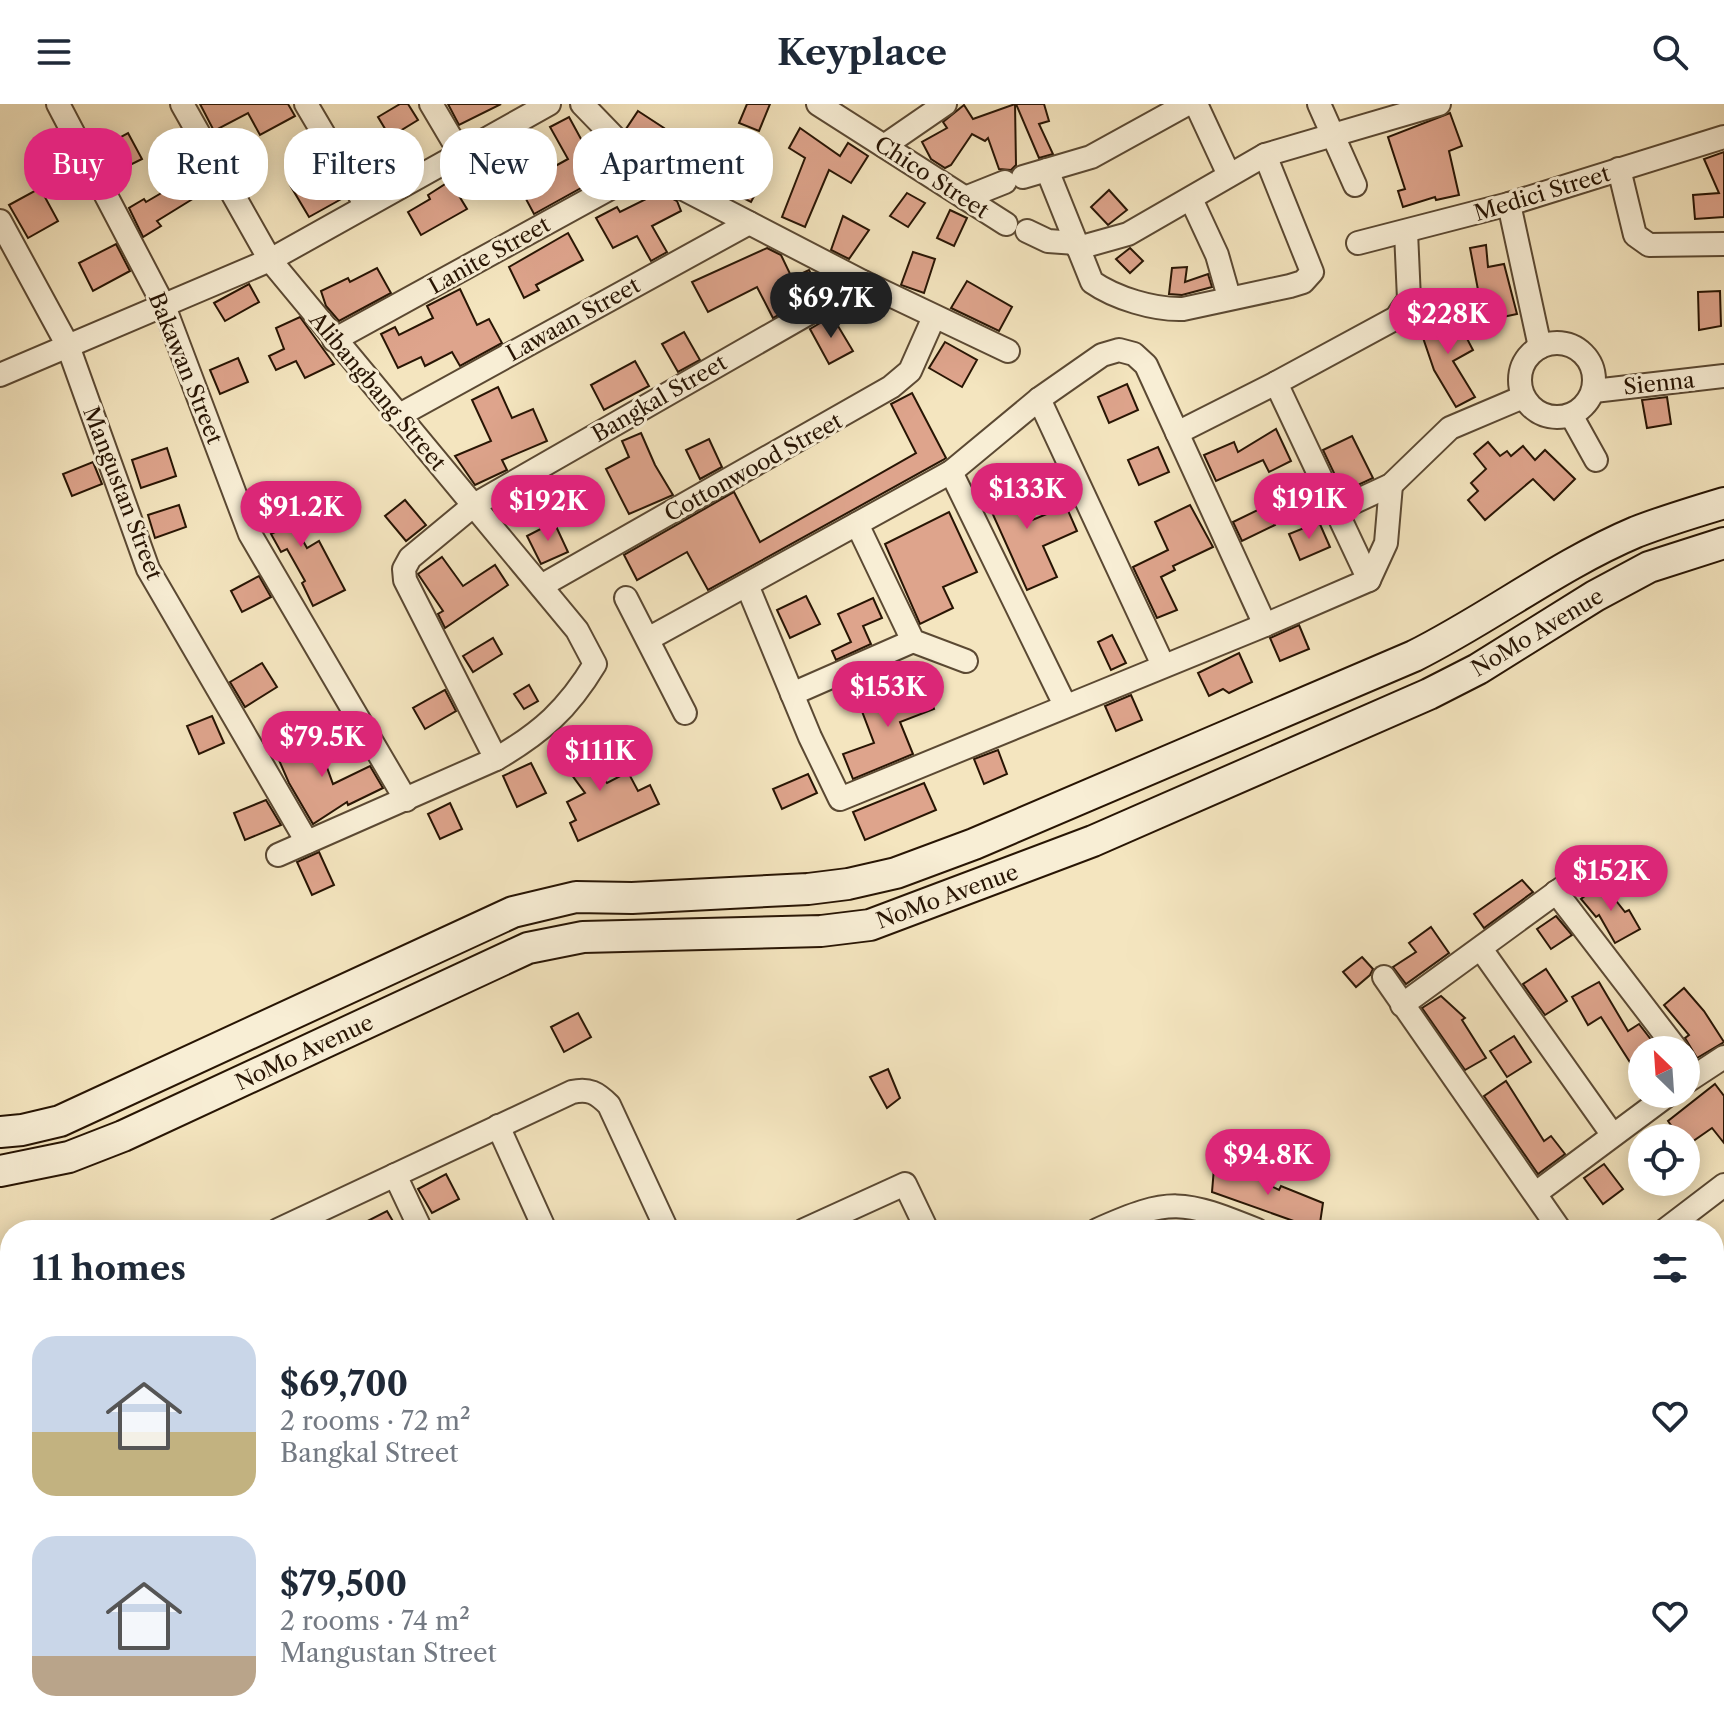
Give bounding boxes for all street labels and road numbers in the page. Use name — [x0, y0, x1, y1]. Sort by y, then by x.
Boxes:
street label: Chico Street — [870, 131, 994, 224]
street label: Medici Street — [1471, 160, 1614, 227]
street label: Lanite Street — [424, 211, 555, 300]
street label: Lawaan Street — [502, 272, 645, 367]
street label: Bakawan Street — [143, 288, 228, 448]
street label: Alibangbang Street — [303, 306, 452, 476]
street label: Bangkal Street — [587, 349, 732, 448]
street label: Sienna — [1622, 366, 1696, 401]
street label: Mangustan Street — [77, 403, 168, 584]
street label: Cottonwood Street — [660, 407, 847, 527]
street label: NoMo Avenue — [1466, 583, 1608, 682]
street label: NoMo Avenue — [873, 858, 1022, 935]
street label: NoMo Avenue — [231, 1009, 377, 1096]

